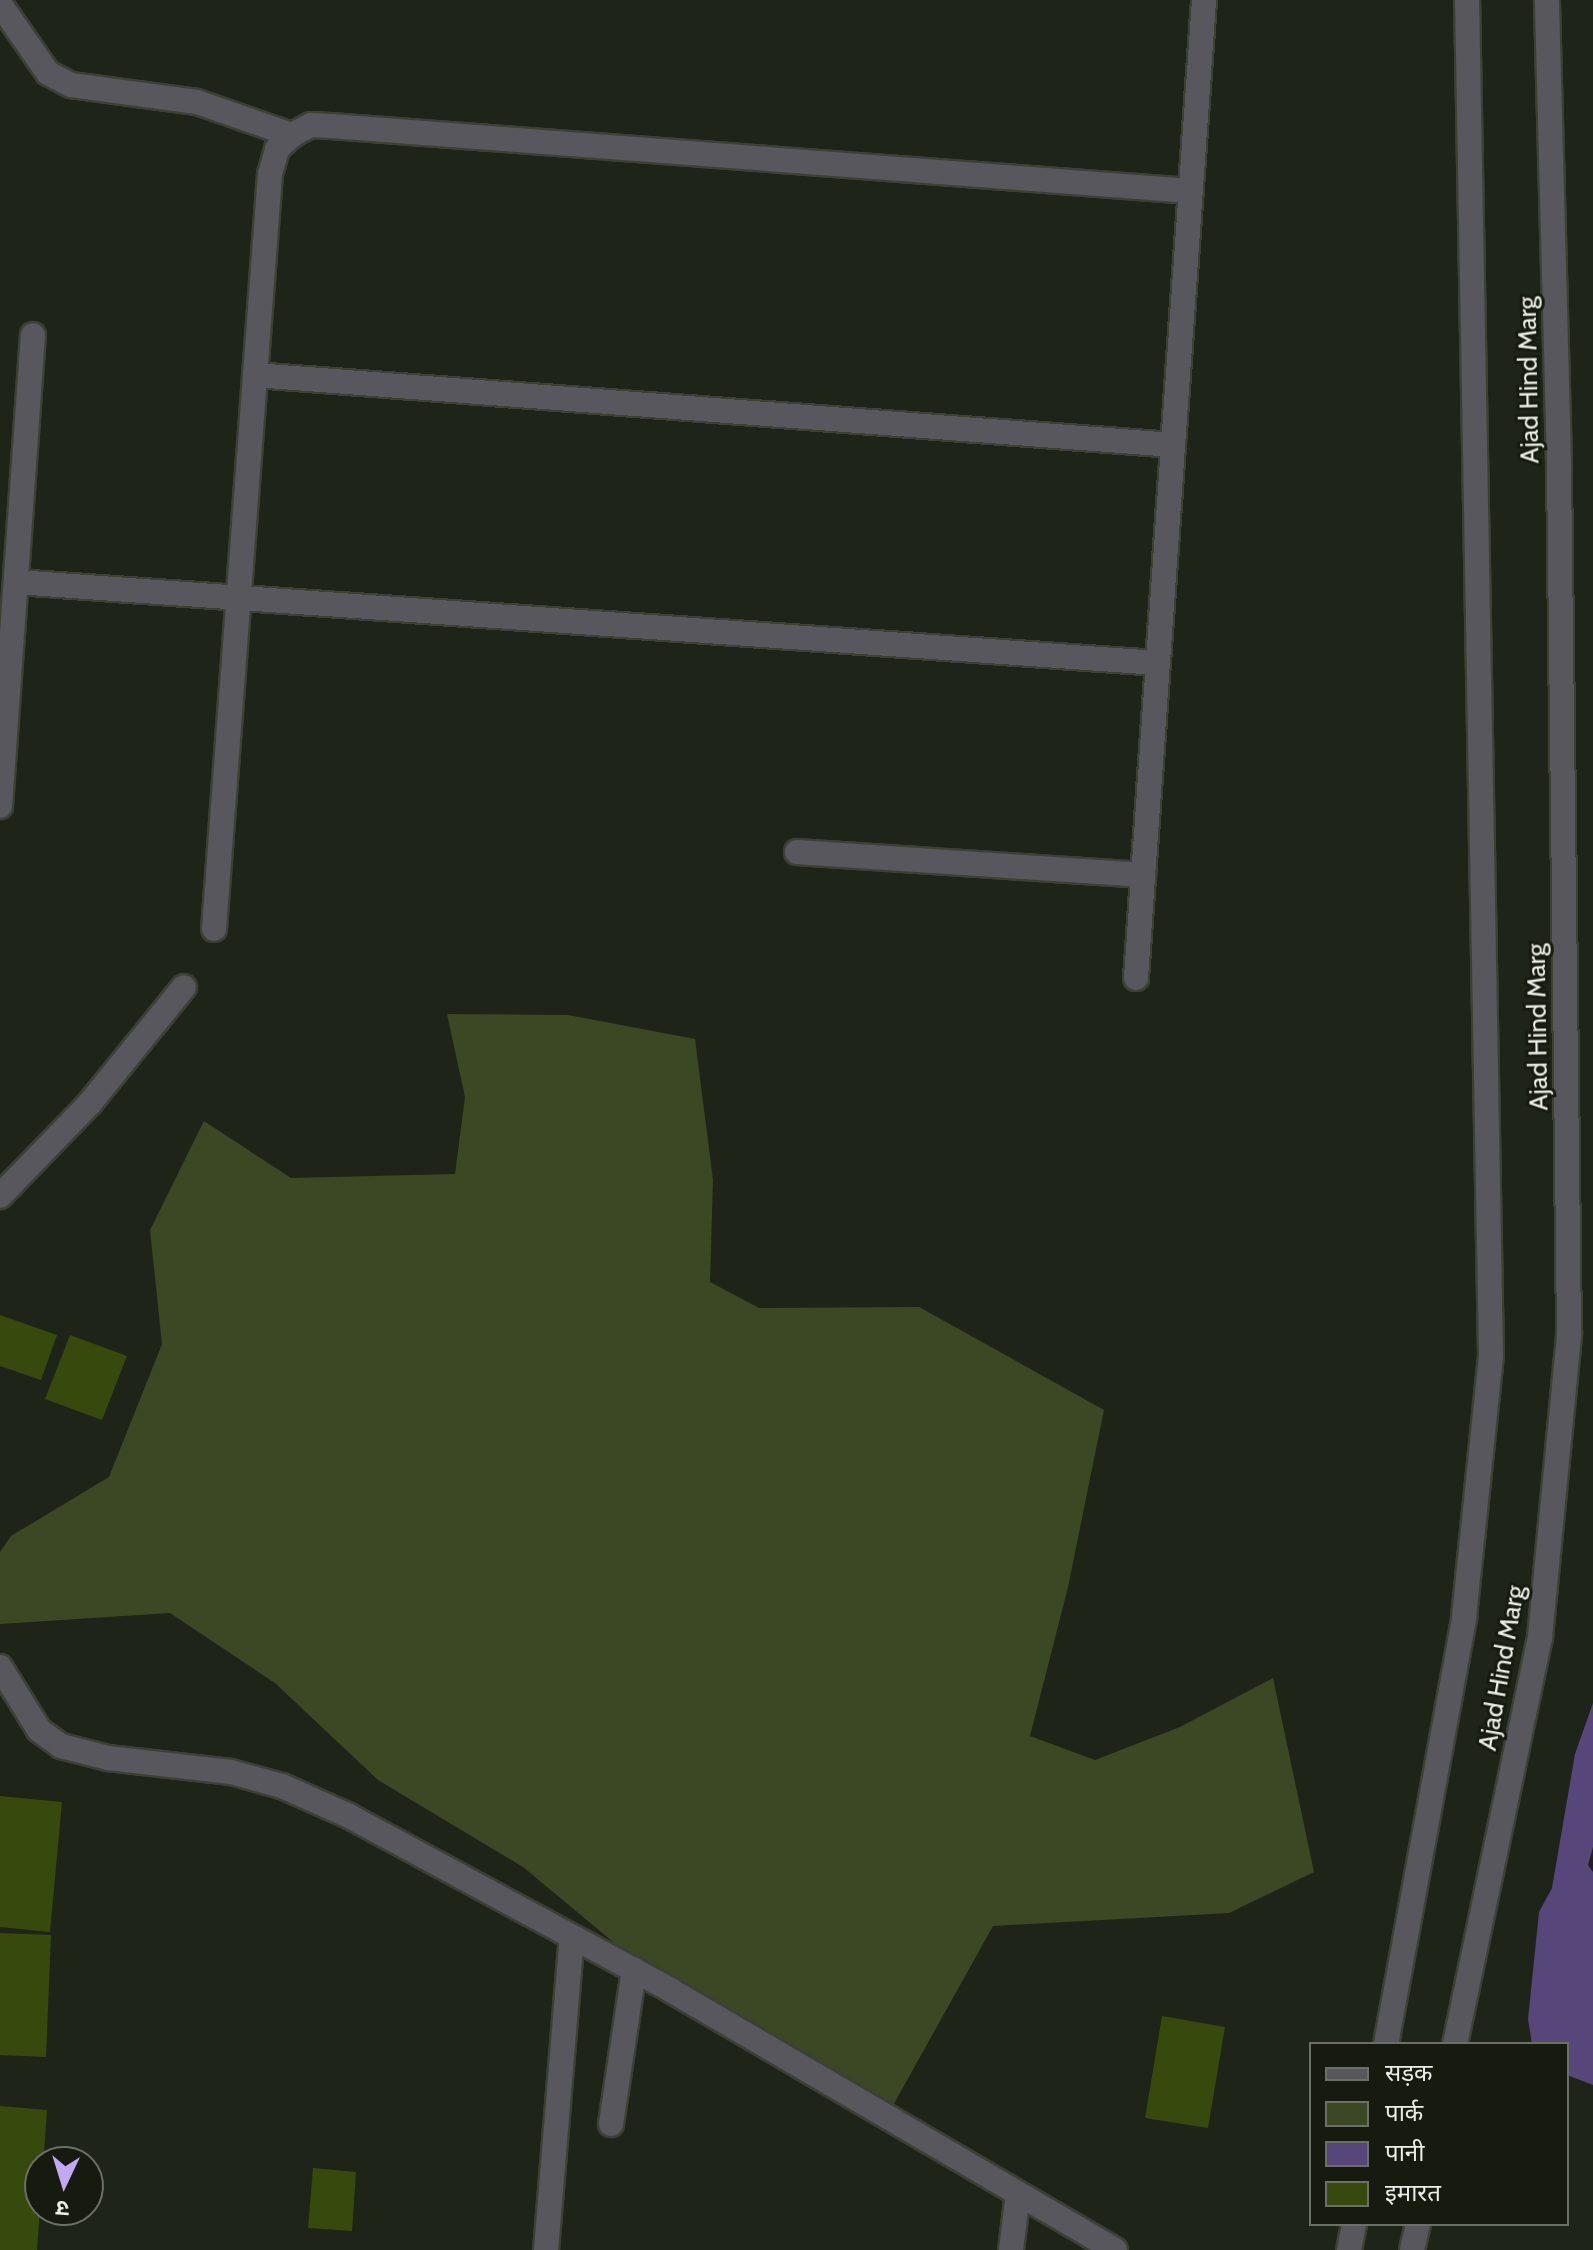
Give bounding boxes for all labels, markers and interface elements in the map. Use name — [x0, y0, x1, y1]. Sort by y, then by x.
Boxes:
street label: Ajad Hind Marg — [1512, 296, 1546, 464]
street label: Ajad Hind Marg — [1521, 943, 1555, 1111]
street label: Ajad Hind Marg — [1472, 1583, 1532, 1753]
legend — [1309, 2042, 1569, 2226]
text: सड़क — [1385, 2058, 1433, 2087]
text: पार्क — [1385, 2098, 1423, 2127]
text: पानी — [1385, 2138, 1424, 2167]
north arrow — [24, 2146, 104, 2226]
text: इमारत — [1385, 2178, 1441, 2207]
text: उ — [55, 2195, 70, 2222]

